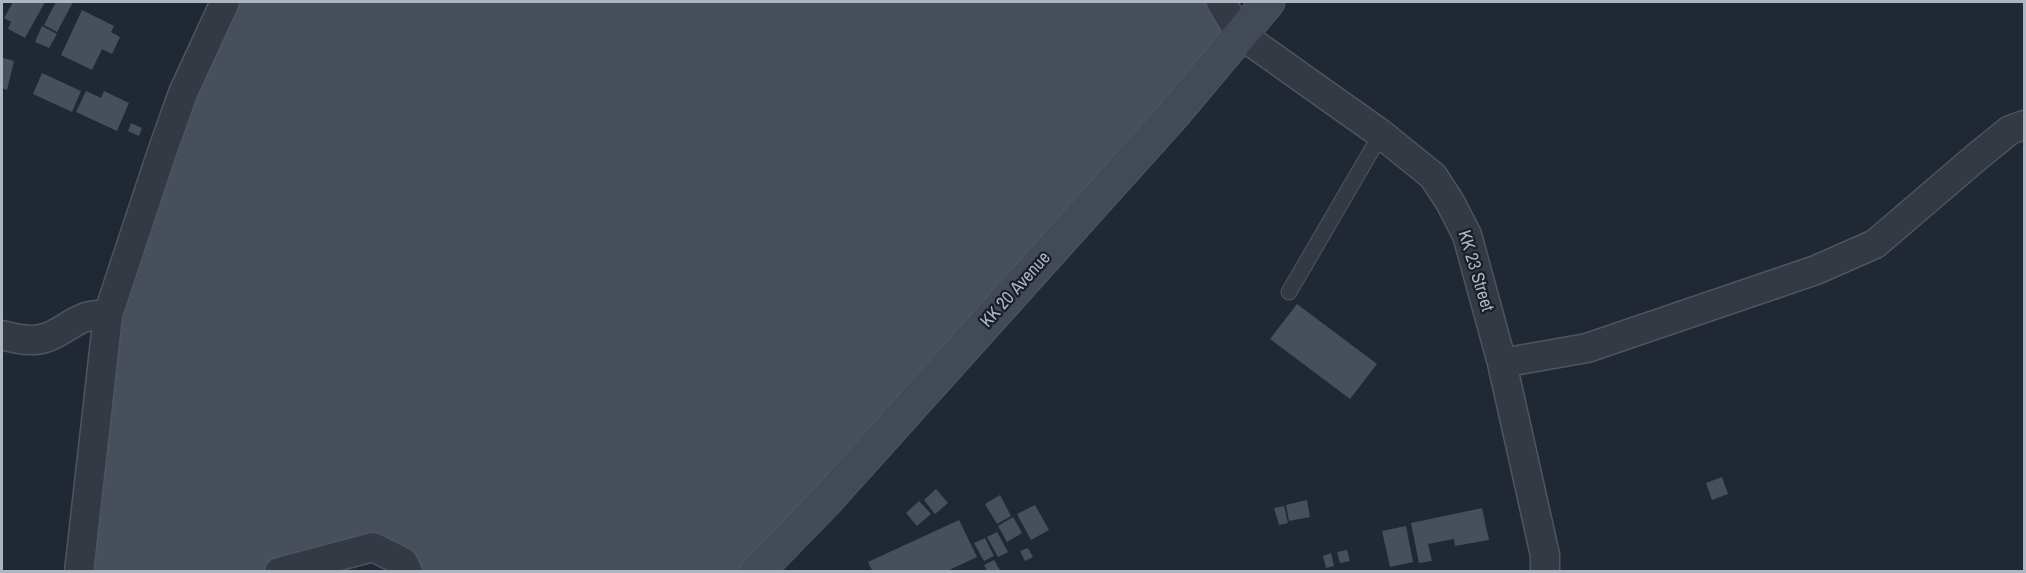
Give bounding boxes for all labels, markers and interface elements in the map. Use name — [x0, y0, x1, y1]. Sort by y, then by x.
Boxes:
street label: KK 23 Street — [1452, 228, 1498, 314]
street label: KK 20 Avenue — [976, 248, 1056, 332]

